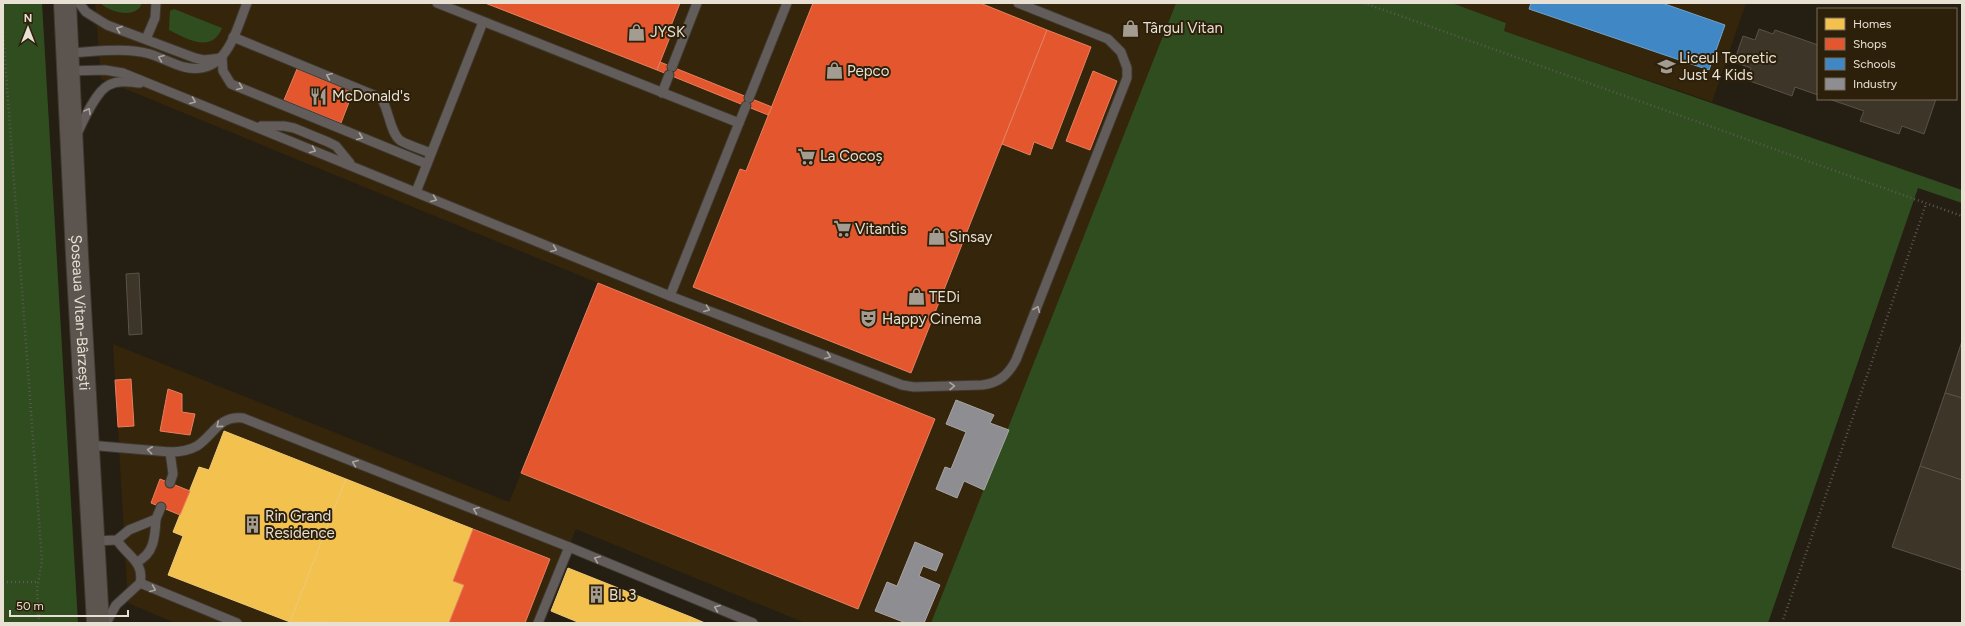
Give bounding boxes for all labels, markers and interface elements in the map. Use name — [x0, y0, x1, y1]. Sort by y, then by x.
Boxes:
north arrow — [8, 8, 48, 48]
legend — [1817, 8, 1957, 100]
text: N — [24, 12, 32, 25]
text: Homes — [1853, 17, 1892, 31]
shop icon: Târgul Vitan — [1120, 18, 1140, 38]
place label: Târgul Vitan — [1143, 19, 1223, 37]
shop icon: JYSK — [627, 22, 647, 42]
place label: JYSK — [650, 23, 686, 41]
one-way arrow — [116, 25, 123, 34]
text: Shops — [1853, 37, 1887, 51]
place label: Liceul Teoretic Just 4 Kids — [1679, 49, 1777, 84]
one-way arrow — [157, 55, 164, 63]
school or university icon: Liceul Teoretic Just 4 Kids — [1656, 57, 1676, 77]
text: Schools — [1853, 57, 1896, 71]
shop icon: Pepco — [824, 61, 844, 81]
place label: Pepco — [847, 62, 890, 80]
one-way arrow — [326, 72, 333, 80]
text: Industry — [1853, 77, 1898, 91]
one-way arrow — [236, 83, 243, 91]
restaurant icon: McDonald's — [309, 86, 329, 106]
place label: McDonald's — [332, 87, 410, 105]
one-way arrow — [188, 96, 196, 104]
one-way arrow — [84, 108, 91, 115]
one-way arrow — [357, 132, 364, 140]
one-way arrow — [309, 145, 317, 153]
supermarket icon: La Cocoș — [797, 146, 817, 166]
place label: La Cocoș — [820, 147, 883, 165]
one-way arrow — [430, 195, 437, 203]
supermarket icon: Vitantis — [832, 219, 852, 239]
place label: Vitantis — [855, 220, 907, 238]
shop icon: Sinsay — [926, 227, 946, 247]
place label: Sinsay — [949, 228, 993, 246]
street label: Șoseaua Vitan-Bârzești — [67, 234, 94, 391]
one-way arrow — [550, 244, 557, 252]
shop icon: TEDi — [906, 287, 926, 307]
place label: TEDi — [929, 288, 960, 306]
one-way arrow — [702, 304, 710, 312]
one-way arrow — [1032, 305, 1040, 312]
theatre icon: Happy Cinema — [859, 309, 879, 329]
place label: Happy Cinema — [882, 310, 981, 328]
one-way arrow — [825, 352, 832, 360]
one-way arrow — [949, 382, 955, 390]
one-way arrow — [216, 421, 223, 428]
one-way arrow — [147, 446, 153, 455]
one-way arrow — [351, 459, 358, 467]
place label: Rin Grand Residence — [265, 507, 335, 542]
one-way arrow — [472, 507, 479, 515]
building icon: Rin Grand Residence — [242, 515, 262, 535]
one-way arrow — [593, 555, 600, 563]
one-way arrow — [150, 584, 157, 592]
building icon: Bl. 3 — [586, 585, 606, 605]
place label: Bl. 3 — [609, 586, 636, 604]
scale bar — [10, 592, 128, 618]
text: 50 m — [16, 599, 44, 613]
one-way arrow — [713, 605, 721, 613]

